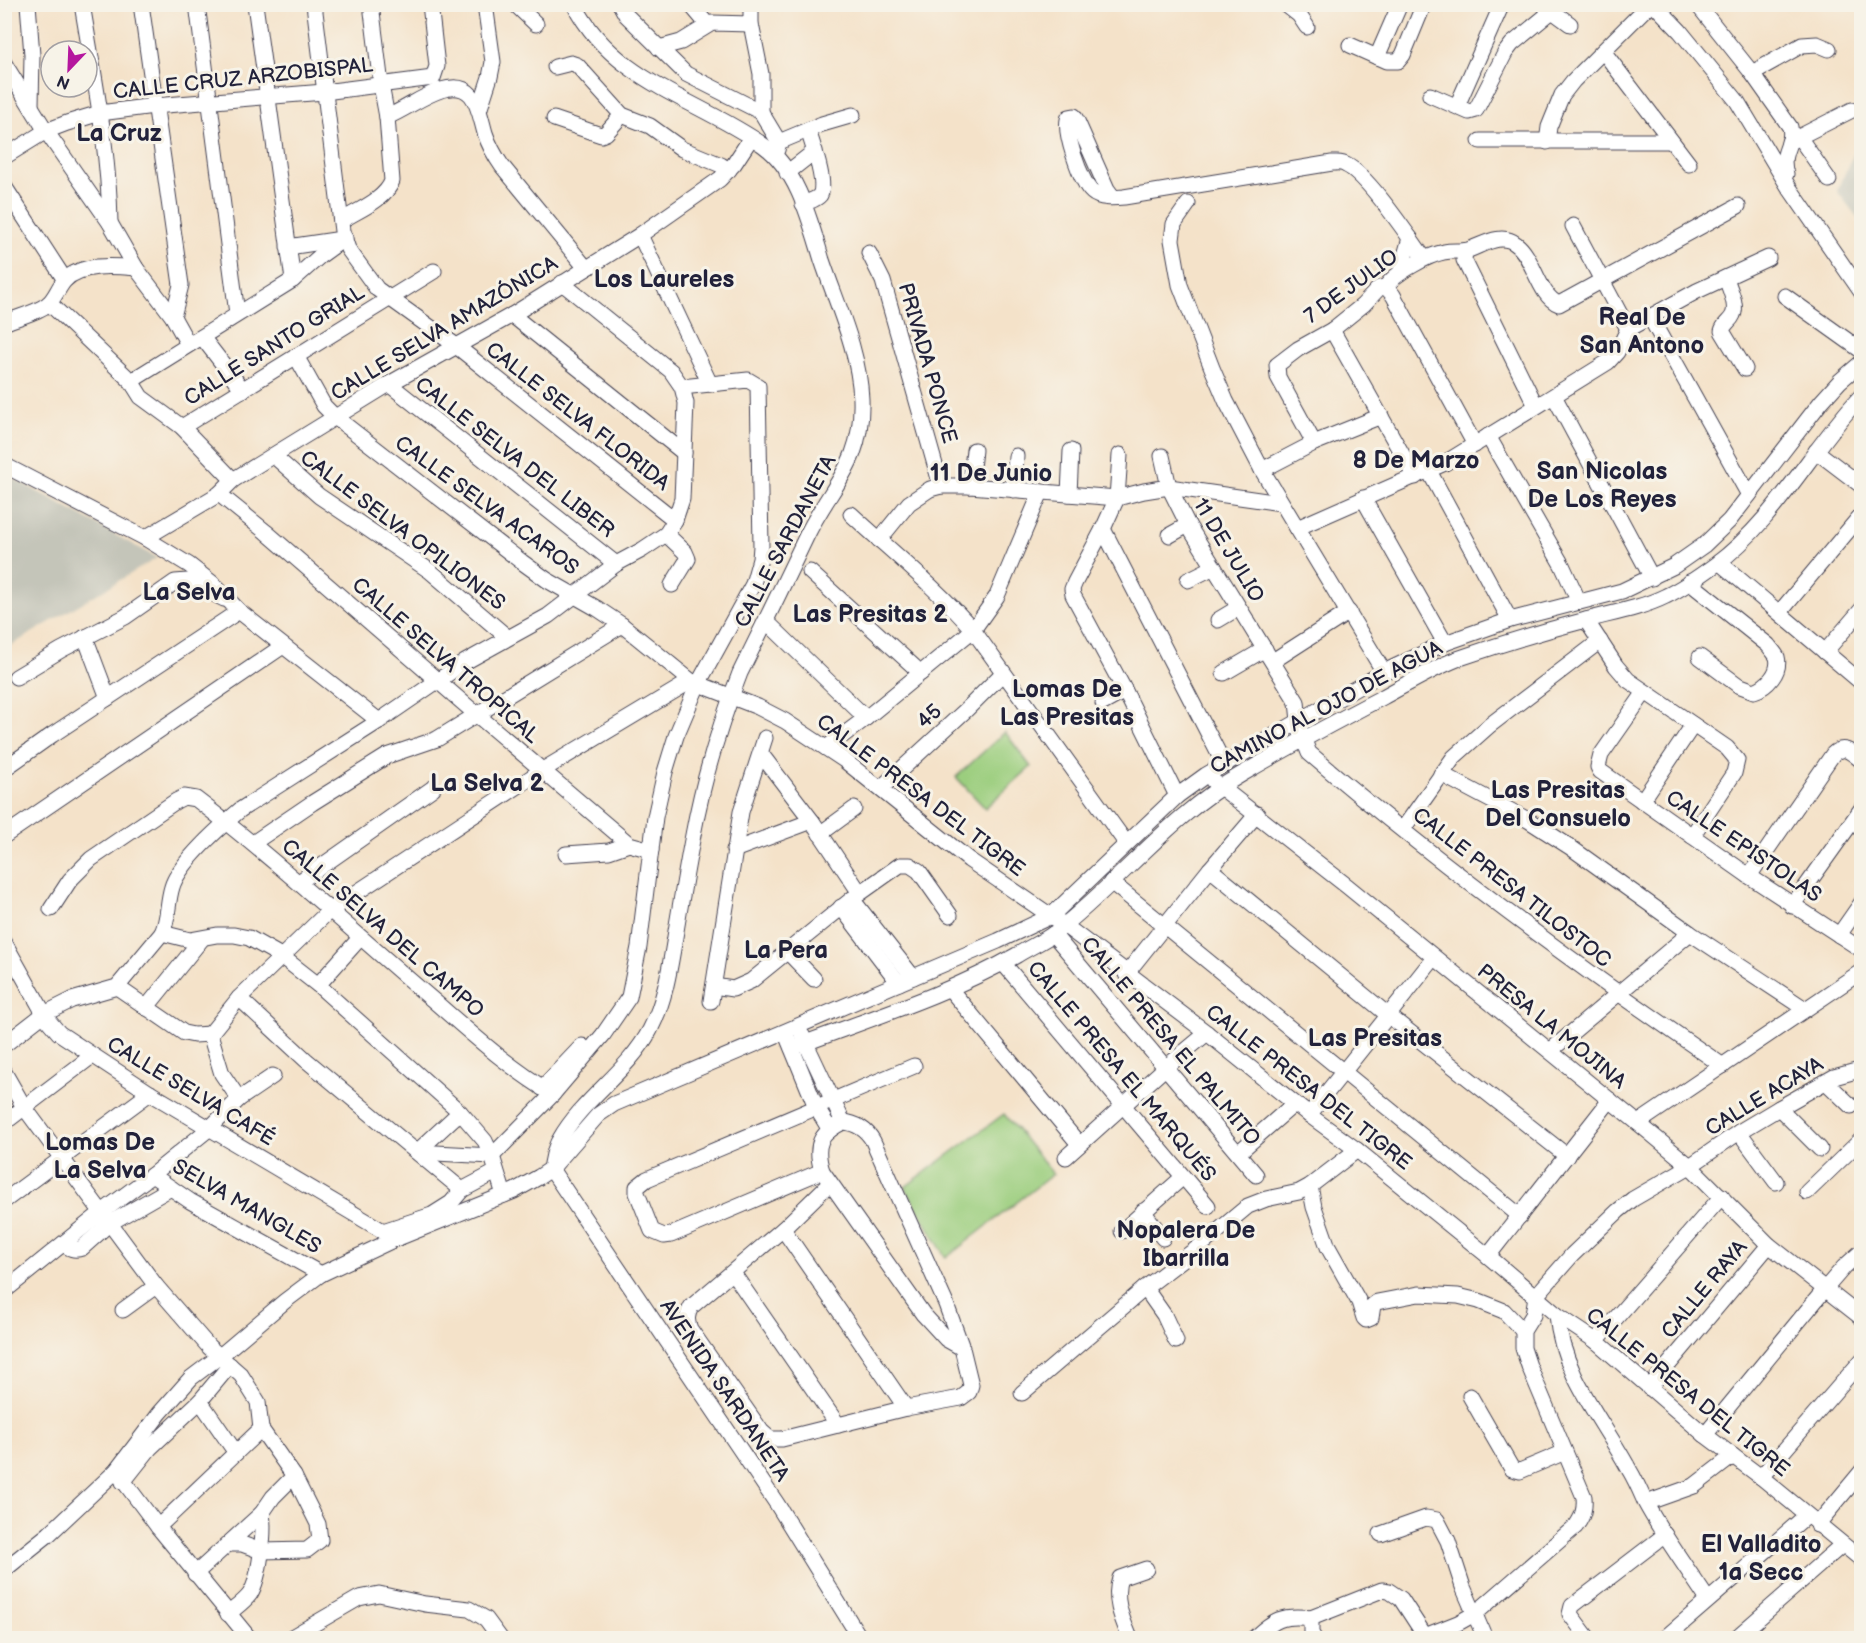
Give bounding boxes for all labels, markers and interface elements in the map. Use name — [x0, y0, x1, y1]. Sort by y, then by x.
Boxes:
north arrow — [39, 39, 99, 99]
street label: CALLE CRUZ ARZOBISPAL — [112, 52, 374, 105]
text: N — [54, 70, 73, 93]
district label: La Cruz — [76, 119, 162, 148]
street label: 7 DE JULIO — [1300, 244, 1403, 329]
street label: CALLE SELVA AMAZÓNICA — [327, 251, 562, 406]
district label: Los Laureles — [594, 265, 734, 294]
street label: CALLE SANTO GRIAL — [180, 280, 369, 411]
street label: PRIVADA PONCE — [893, 280, 962, 446]
district label: Real De San Antono — [1580, 303, 1704, 360]
street label: CALLE SELVA FLORIDA — [481, 337, 675, 496]
street label: CALLE SELVA DEL LIBER — [410, 372, 619, 543]
street label: CALLE SELVA ACAROS — [390, 430, 584, 581]
street label: CALLE SELVA OPILIONES — [295, 445, 510, 616]
district label: 8 De Marzo — [1353, 446, 1479, 475]
street label: CALLE SARDANETA — [729, 450, 842, 632]
district label: San Nicolas De Los Reyes — [1528, 457, 1677, 514]
district label: 11 De Junio — [930, 459, 1052, 488]
street label: 11 DE JULIO — [1188, 494, 1269, 607]
street label: CALLE SELVA TROPICAL — [347, 572, 544, 749]
district label: La Selva — [143, 578, 235, 607]
district label: Las Presitas 2 — [792, 600, 948, 629]
street label: CAMINO AL OJO DE AGUA — [1206, 635, 1447, 779]
district label: Lomas De Las Presitas — [1000, 675, 1134, 732]
street label: 45 — [912, 699, 947, 734]
street label: CALLE PRESA DEL TIGRE — [812, 709, 1030, 882]
district label: La Selva 2 — [430, 769, 544, 798]
district label: Las Presitas Del Consuelo — [1485, 776, 1631, 833]
street label: CALLE EPISTOLAS — [1661, 785, 1826, 908]
street label: CALLE PRESA TILOSTOC — [1408, 802, 1616, 973]
street label: CALLE SELVA DEL CAMPO — [277, 834, 489, 1023]
street label: CALLE PRESA EL PALMITO — [1076, 932, 1265, 1151]
district label: La Pera — [744, 936, 828, 965]
street label: CALLE PRESA EL MARQUÉS — [1022, 956, 1221, 1187]
street label: PRESA LA MOJINA — [1472, 959, 1631, 1094]
street label: CALLE PRESA DEL TIGRE — [1201, 999, 1417, 1176]
district label: Las Presitas — [1308, 1024, 1442, 1053]
street label: CALLE SELVA CAFÉ — [102, 1031, 279, 1151]
street label: CALLE ACAYA — [1701, 1051, 1828, 1141]
district label: Lomas De La Selva — [45, 1128, 155, 1185]
street label: SELVA MANGLES — [168, 1154, 326, 1259]
district label: Nopalera De Ibarrilla — [1117, 1216, 1256, 1273]
street label: CALLE RAYA — [1656, 1235, 1753, 1344]
street label: AVENIDA SARDANETA — [654, 1295, 795, 1486]
street label: CALLE PRESA DEL TIGRE — [1581, 1303, 1794, 1482]
district label: El Valladito 1a Secc — [1701, 1530, 1821, 1587]

